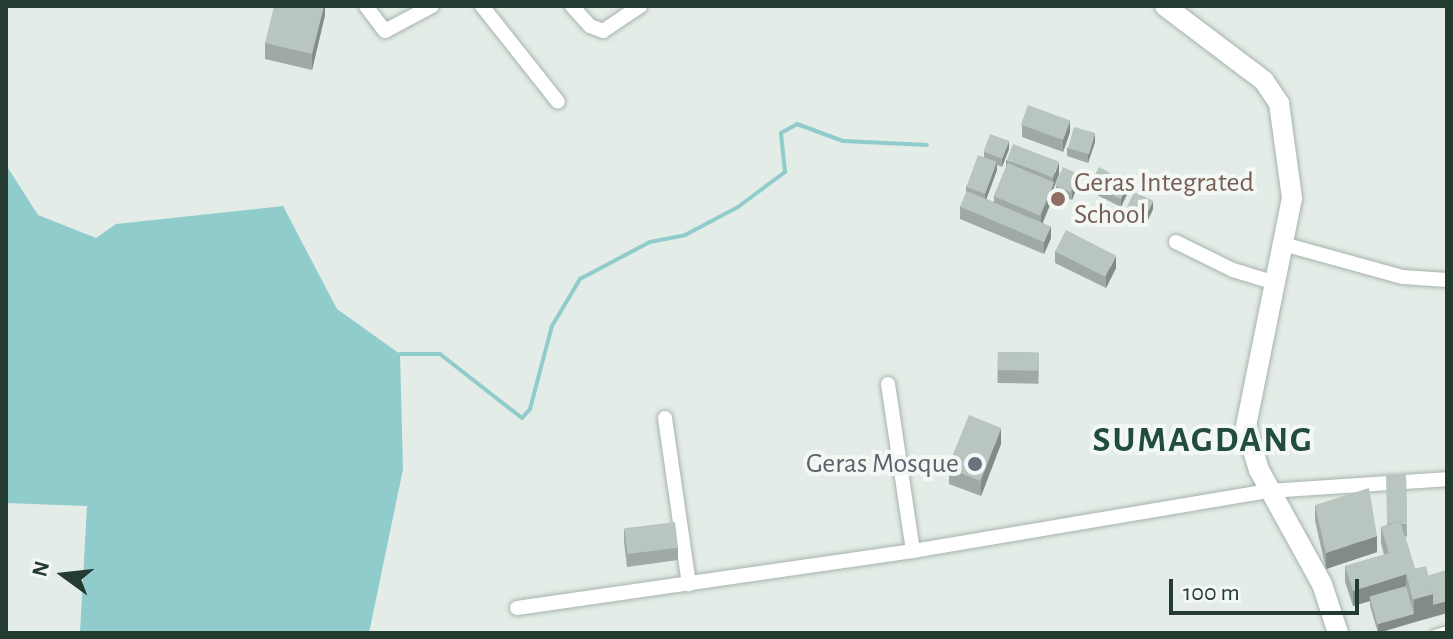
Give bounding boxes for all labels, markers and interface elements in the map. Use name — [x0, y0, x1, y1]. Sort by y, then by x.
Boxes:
place label: Geras Integrated School — [1074, 166, 1254, 232]
marker: Geras Integrated School — [1049, 190, 1067, 208]
district label: SUMAGDANG — [1093, 419, 1313, 463]
place label: Geras Mosque — [806, 447, 959, 481]
marker: Geras Mosque — [966, 455, 984, 473]
north arrow — [24, 535, 104, 615]
text: N — [28, 559, 53, 579]
scale bar — [1173, 563, 1363, 613]
text: 100 m — [1183, 581, 1240, 605]

